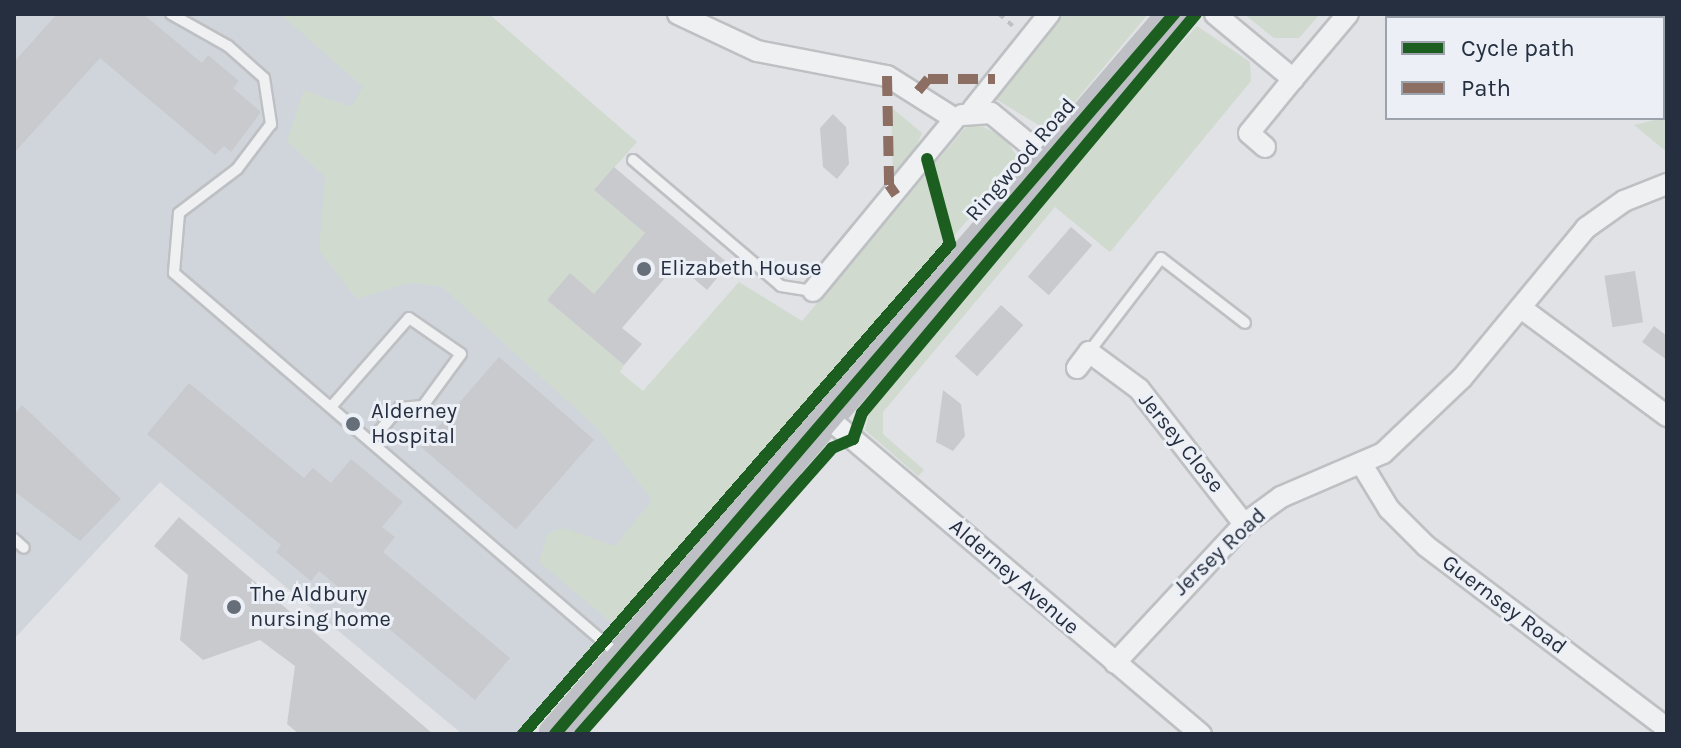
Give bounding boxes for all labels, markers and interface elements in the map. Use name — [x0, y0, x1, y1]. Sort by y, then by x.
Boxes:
legend — [1385, 16, 1665, 120]
text: Cycle path — [1461, 34, 1575, 62]
text: Path — [1461, 74, 1511, 102]
street label: Ringwood Road — [960, 93, 1082, 227]
place label: Elizabeth House — [660, 256, 822, 282]
marker: Elizabeth House — [635, 260, 653, 278]
street label: Jersey Close — [1133, 388, 1229, 498]
place label: Alderney Hospital — [371, 398, 457, 450]
marker: Alderney Hospital — [342, 413, 364, 435]
street label: Jersey Road — [1168, 502, 1272, 602]
street label: Alderney Avenue — [944, 513, 1084, 641]
street label: Guernsey Road — [1437, 550, 1571, 660]
place label: The Aldbury nursing home — [250, 581, 391, 632]
marker: The Aldbury nursing home — [225, 598, 243, 616]

